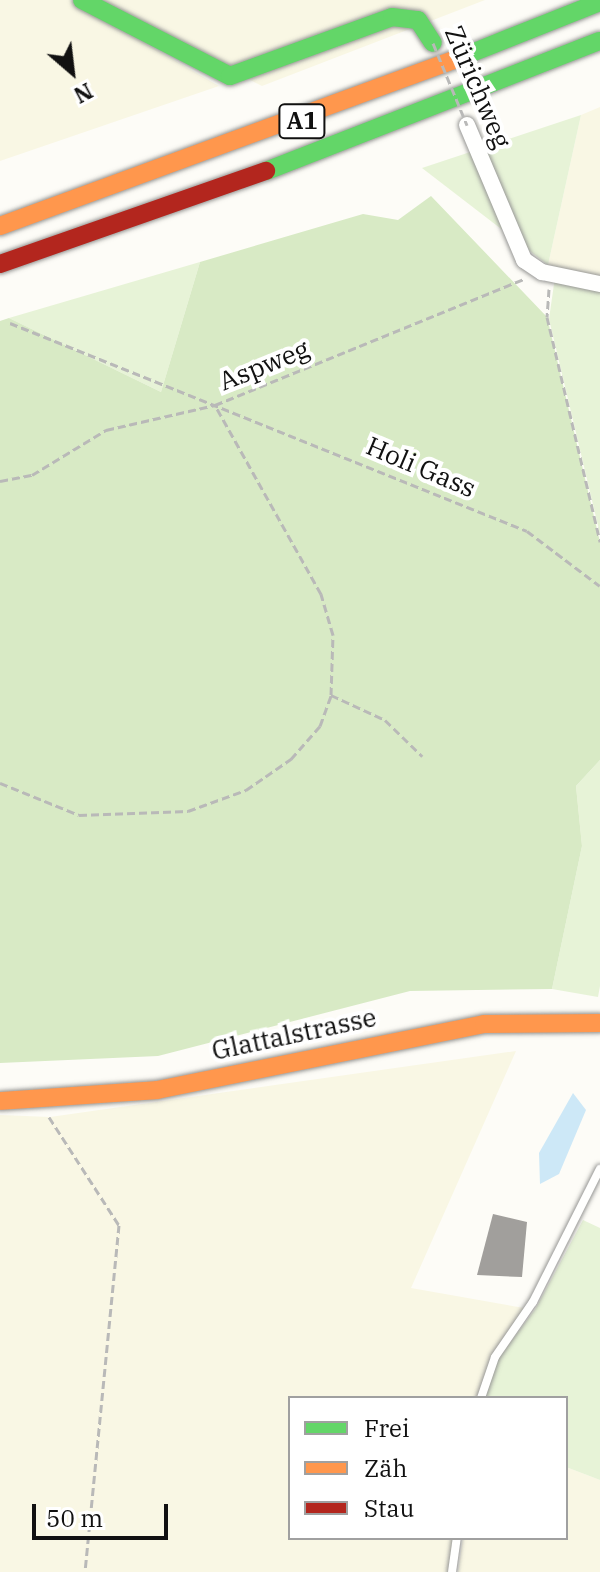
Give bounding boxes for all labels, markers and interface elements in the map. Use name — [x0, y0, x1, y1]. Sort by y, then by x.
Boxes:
street label: Zürichweg — [438, 21, 518, 153]
north arrow — [32, 32, 112, 112]
text: N — [69, 77, 98, 111]
road number: A1 — [278, 101, 326, 141]
street label: Aspweg — [214, 333, 314, 397]
street label: Holi Gass — [362, 430, 480, 504]
street label: Glattalstrasse — [209, 1001, 379, 1067]
legend — [288, 1396, 568, 1540]
text: Frei — [364, 1412, 409, 1444]
text: Zäh — [364, 1452, 407, 1484]
scale bar — [36, 1488, 172, 1538]
text: Stau — [364, 1492, 414, 1524]
text: 50 m — [46, 1502, 103, 1534]

